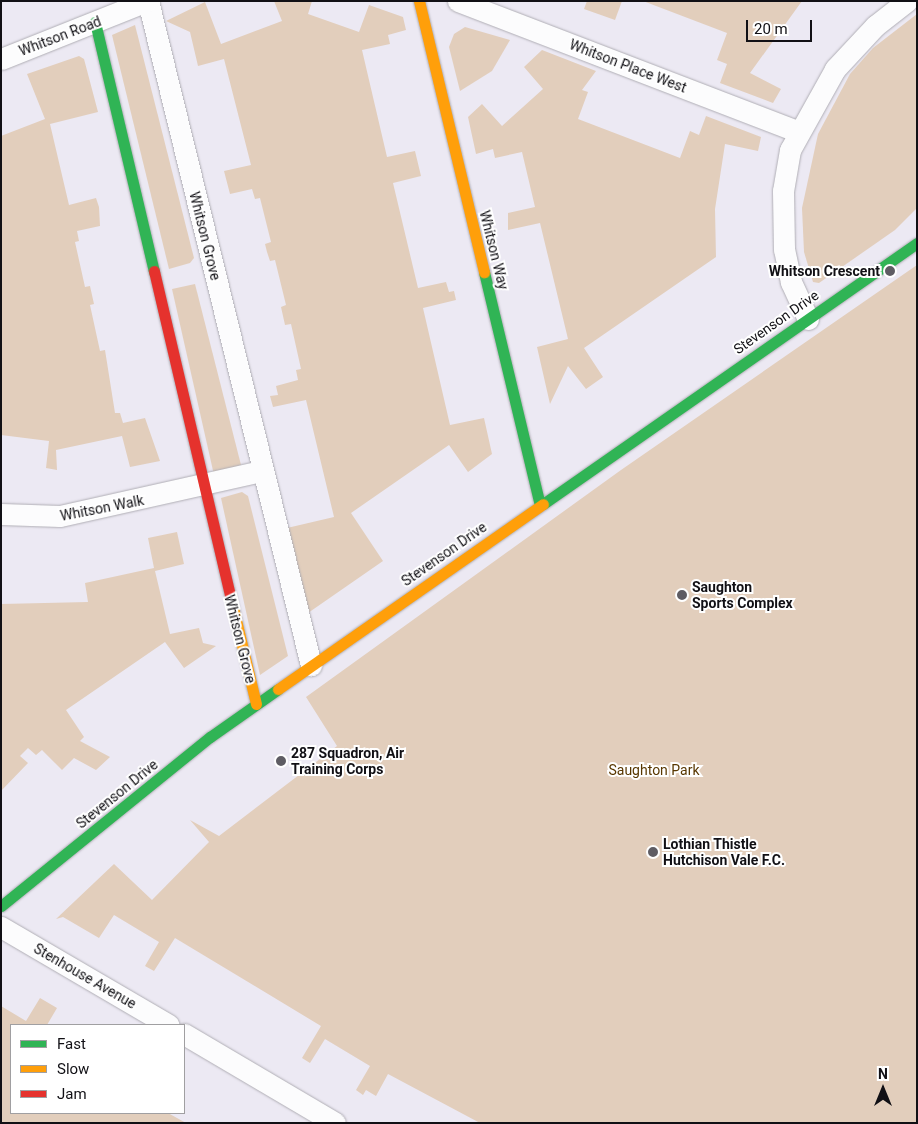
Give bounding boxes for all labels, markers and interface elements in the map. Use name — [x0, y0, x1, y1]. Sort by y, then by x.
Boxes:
scale bar — [748, 10, 814, 42]
street label: Whitson Road — [17, 13, 103, 59]
text: 20 m — [754, 20, 788, 38]
street label: Whitson Place West — [567, 36, 689, 96]
street label: Whitson Grove — [186, 190, 224, 282]
street label: Whitson Way — [476, 209, 512, 291]
place label: Whitson Crescent — [769, 263, 880, 279]
marker: Whitson Crescent — [884, 265, 896, 277]
street label: Stevenson Drive — [730, 286, 822, 358]
street label: Whitson Walk — [59, 492, 145, 524]
street label: Stevenson Drive — [398, 518, 490, 590]
place label: Saughton Sports Complex — [692, 579, 793, 612]
marker: Saughton Sports Complex — [676, 589, 688, 601]
street label: Whitson Grove — [221, 593, 259, 685]
place label: 287 Squadron, Air Training Corps — [291, 745, 404, 778]
marker: 287 Squadron, Air Training Corps — [275, 755, 287, 767]
street label: Stevenson Drive — [73, 756, 161, 832]
park label: Saughton Park — [608, 762, 700, 778]
place label: Lothian Thistle Hutchison Vale F.C. — [663, 836, 785, 869]
marker: Lothian Thistle Hutchison Vale F.C. — [647, 846, 659, 858]
street label: Stenhouse Avenue — [31, 940, 139, 1012]
legend — [10, 1024, 185, 1114]
text: Fast — [57, 1035, 86, 1053]
text: Slow — [57, 1060, 89, 1078]
north arrow — [858, 1064, 908, 1114]
text: N — [878, 1066, 888, 1082]
text: Jam — [57, 1085, 87, 1103]

